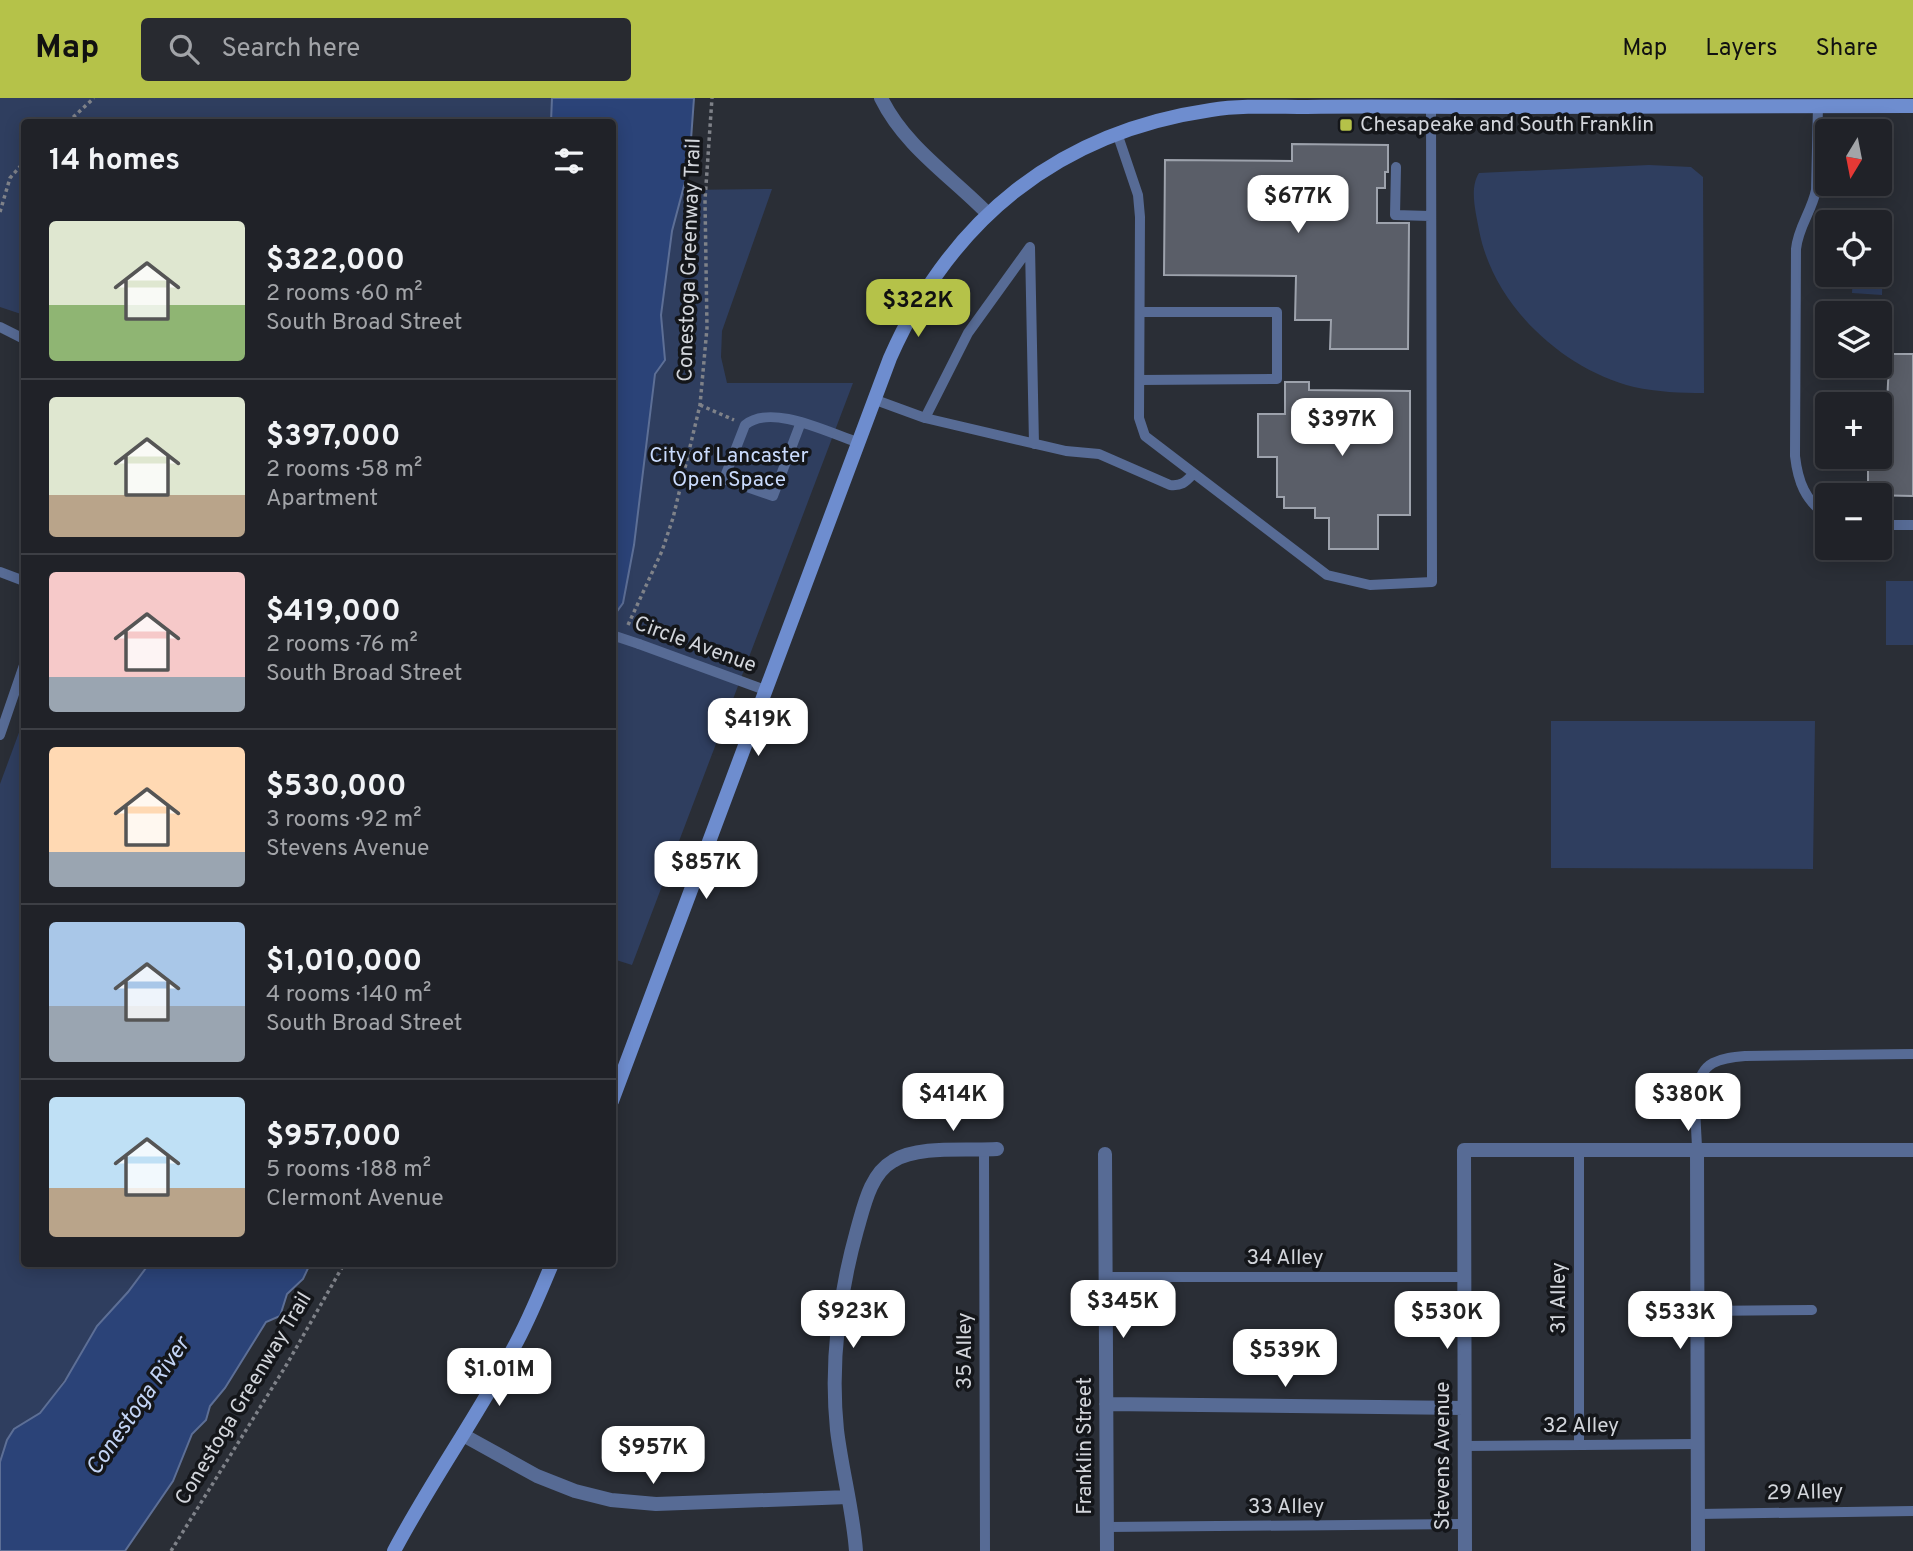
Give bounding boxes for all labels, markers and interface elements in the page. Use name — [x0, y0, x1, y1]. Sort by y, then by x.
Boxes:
search box — [141, 18, 631, 81]
text: Map — [35, 28, 99, 70]
icon: search — [165, 30, 203, 68]
text: Search here — [221, 33, 360, 66]
text: Map — [1622, 34, 1667, 64]
text: Layers — [1705, 34, 1777, 64]
text: Share — [1815, 34, 1878, 64]
place label: Chesapeake and South Franklin — [1360, 112, 1654, 139]
marker: Chesapeake and South Franklin — [1338, 117, 1354, 133]
north arrow — [1815, 119, 1892, 196]
map controls — [1815, 119, 1892, 560]
street label: Conestoga Greenway Trail — [672, 138, 708, 382]
icon: filters — [550, 142, 588, 180]
text: 14 homes — [49, 143, 180, 180]
pin: $677K — [1249, 176, 1347, 235]
text: $677K — [1264, 183, 1332, 212]
button: locate — [1815, 210, 1892, 287]
text: $322,000 — [266, 243, 405, 280]
icon: home — [105, 249, 189, 333]
text: 2 rooms · 60 m² — [266, 280, 423, 309]
pin: $322K — [869, 280, 967, 339]
text: $322K — [882, 287, 954, 316]
button: layers — [1815, 301, 1892, 378]
text: South Broad Street — [266, 309, 462, 338]
button: + — [1815, 392, 1892, 469]
pin: $397K — [1293, 398, 1391, 458]
text: $397K — [1307, 406, 1377, 435]
text: $397,000 — [266, 419, 400, 456]
icon: home — [105, 425, 189, 509]
park label: City of Lancaster Open Space — [649, 443, 809, 494]
text: 2 rooms · 58 m² — [266, 456, 422, 485]
button: − — [1815, 483, 1892, 560]
text: Apartment — [266, 485, 378, 514]
text: $419,000 — [266, 594, 401, 631]
icon: home — [105, 600, 189, 684]
street label: Circle Avenue — [630, 610, 760, 680]
text: 2 rooms · 76 m² — [266, 631, 418, 660]
text: South Broad Street — [266, 660, 462, 689]
pin: $419K — [709, 698, 807, 758]
text: $419K — [724, 706, 792, 735]
text: $530,000 — [266, 769, 407, 806]
icon: home — [105, 775, 189, 859]
text: 3 rooms · 92 m² — [266, 806, 422, 835]
text: Stevens Avenue — [266, 835, 429, 864]
pin: $857K — [657, 842, 755, 901]
text: $857K — [671, 849, 742, 878]
text: $1,010,000 — [266, 944, 422, 981]
icon: home — [105, 950, 189, 1034]
text: 4 rooms · 140 m² — [266, 981, 431, 1010]
text: South Broad Street — [266, 1010, 462, 1039]
pin: $414K — [904, 1074, 1002, 1133]
pin: $380K — [1639, 1074, 1737, 1133]
text: $414K — [919, 1081, 987, 1110]
text: $380K — [1651, 1081, 1725, 1110]
text: $957,000 — [266, 1119, 401, 1156]
icon: home — [105, 1125, 189, 1209]
text: 5 rooms · 188 m² — [266, 1156, 431, 1185]
text: Clermont Avenue — [266, 1185, 444, 1214]
street label: 34 Alley — [1246, 1245, 1324, 1272]
street label: 31 Alley — [1546, 1262, 1573, 1334]
pin: $345K — [1074, 1280, 1172, 1340]
street label: Conestoga Greenway Trail — [170, 1288, 318, 1510]
text: $345K — [1087, 1288, 1159, 1317]
pin: $923K — [804, 1290, 902, 1350]
pin: $530K — [1398, 1292, 1496, 1351]
pin: $533K — [1631, 1292, 1729, 1351]
text: $923K — [817, 1298, 889, 1327]
text: $530K — [1411, 1299, 1483, 1328]
text: $533K — [1644, 1299, 1716, 1328]
street label: 35 Alley — [952, 1312, 979, 1390]
water label: Conestoga River — [81, 1330, 199, 1482]
pin: $539K — [1236, 1330, 1334, 1389]
text: $539K — [1249, 1337, 1321, 1366]
pin: $1.01M — [442, 1348, 556, 1408]
text: $1.01M — [463, 1356, 535, 1385]
street label: Franklin Street — [1072, 1377, 1099, 1515]
street label: Stevens Avenue — [1430, 1381, 1457, 1531]
street label: 32 Alley — [1543, 1413, 1619, 1440]
pin: $957K — [604, 1426, 702, 1486]
text: $957K — [618, 1434, 688, 1463]
street label: 29 Alley — [1766, 1479, 1844, 1507]
street label: 33 Alley — [1248, 1494, 1324, 1521]

